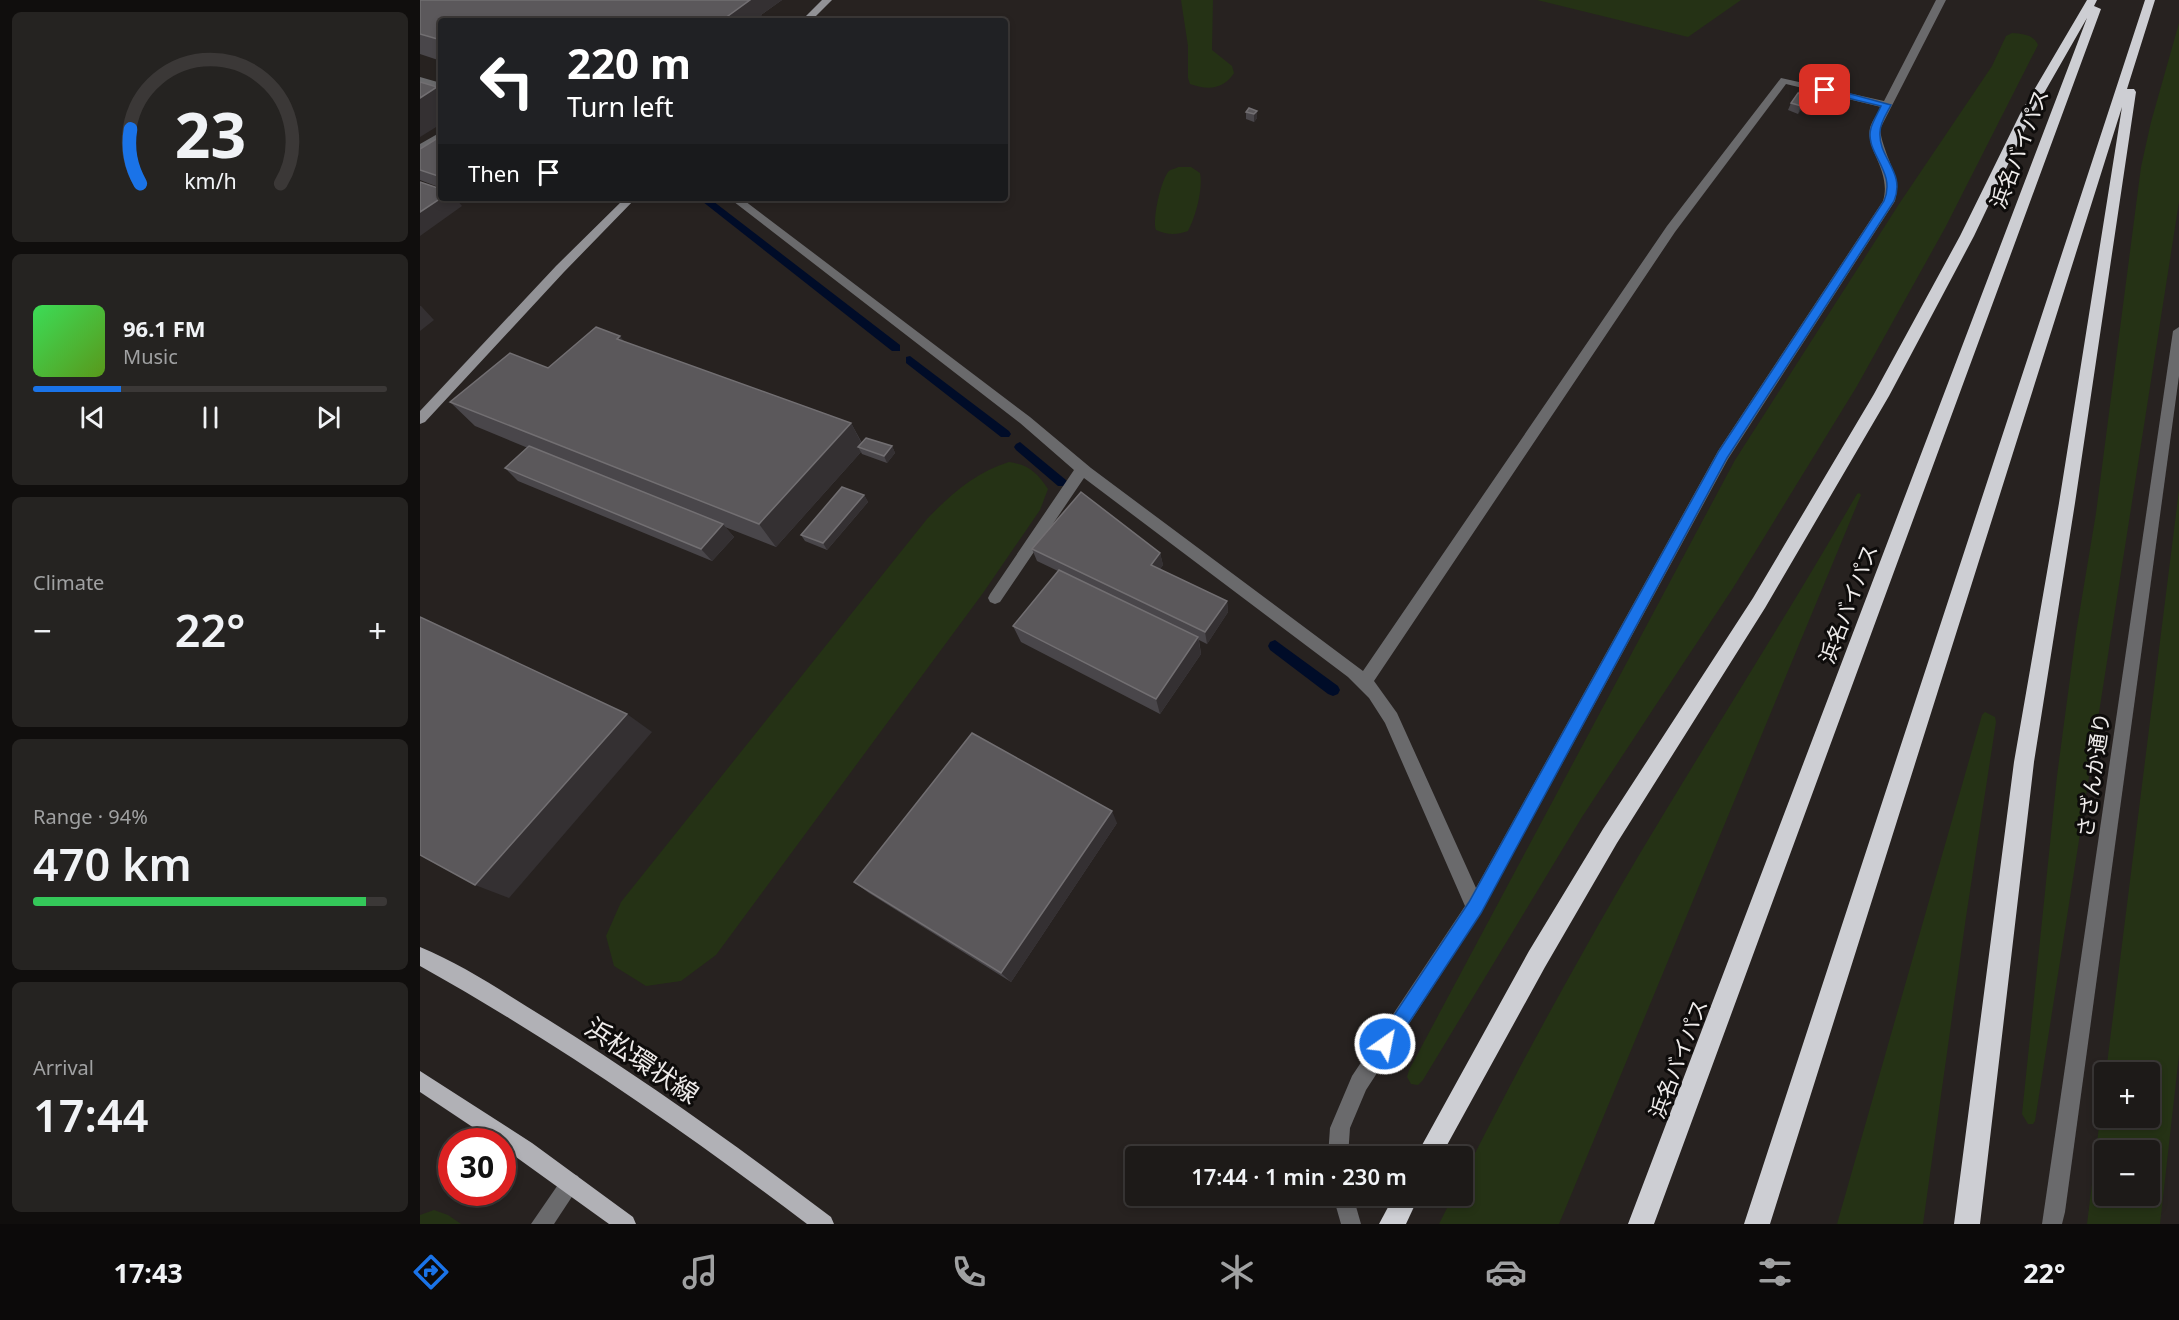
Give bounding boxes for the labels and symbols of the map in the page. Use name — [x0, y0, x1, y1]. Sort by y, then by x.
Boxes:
pin — [1799, 64, 1850, 115]
street label: 浜名バイパス — [1983, 85, 2055, 212]
street label: 浜名バイパス — [1812, 540, 1884, 667]
street label: さざんか通り — [2070, 711, 2116, 839]
street label: 浜名バイパス — [1642, 995, 1714, 1122]
street label: 浜松環状線 — [579, 1009, 707, 1111]
position arrow — [1353, 1012, 1417, 1076]
speed limit sign: 30 — [438, 1128, 516, 1206]

